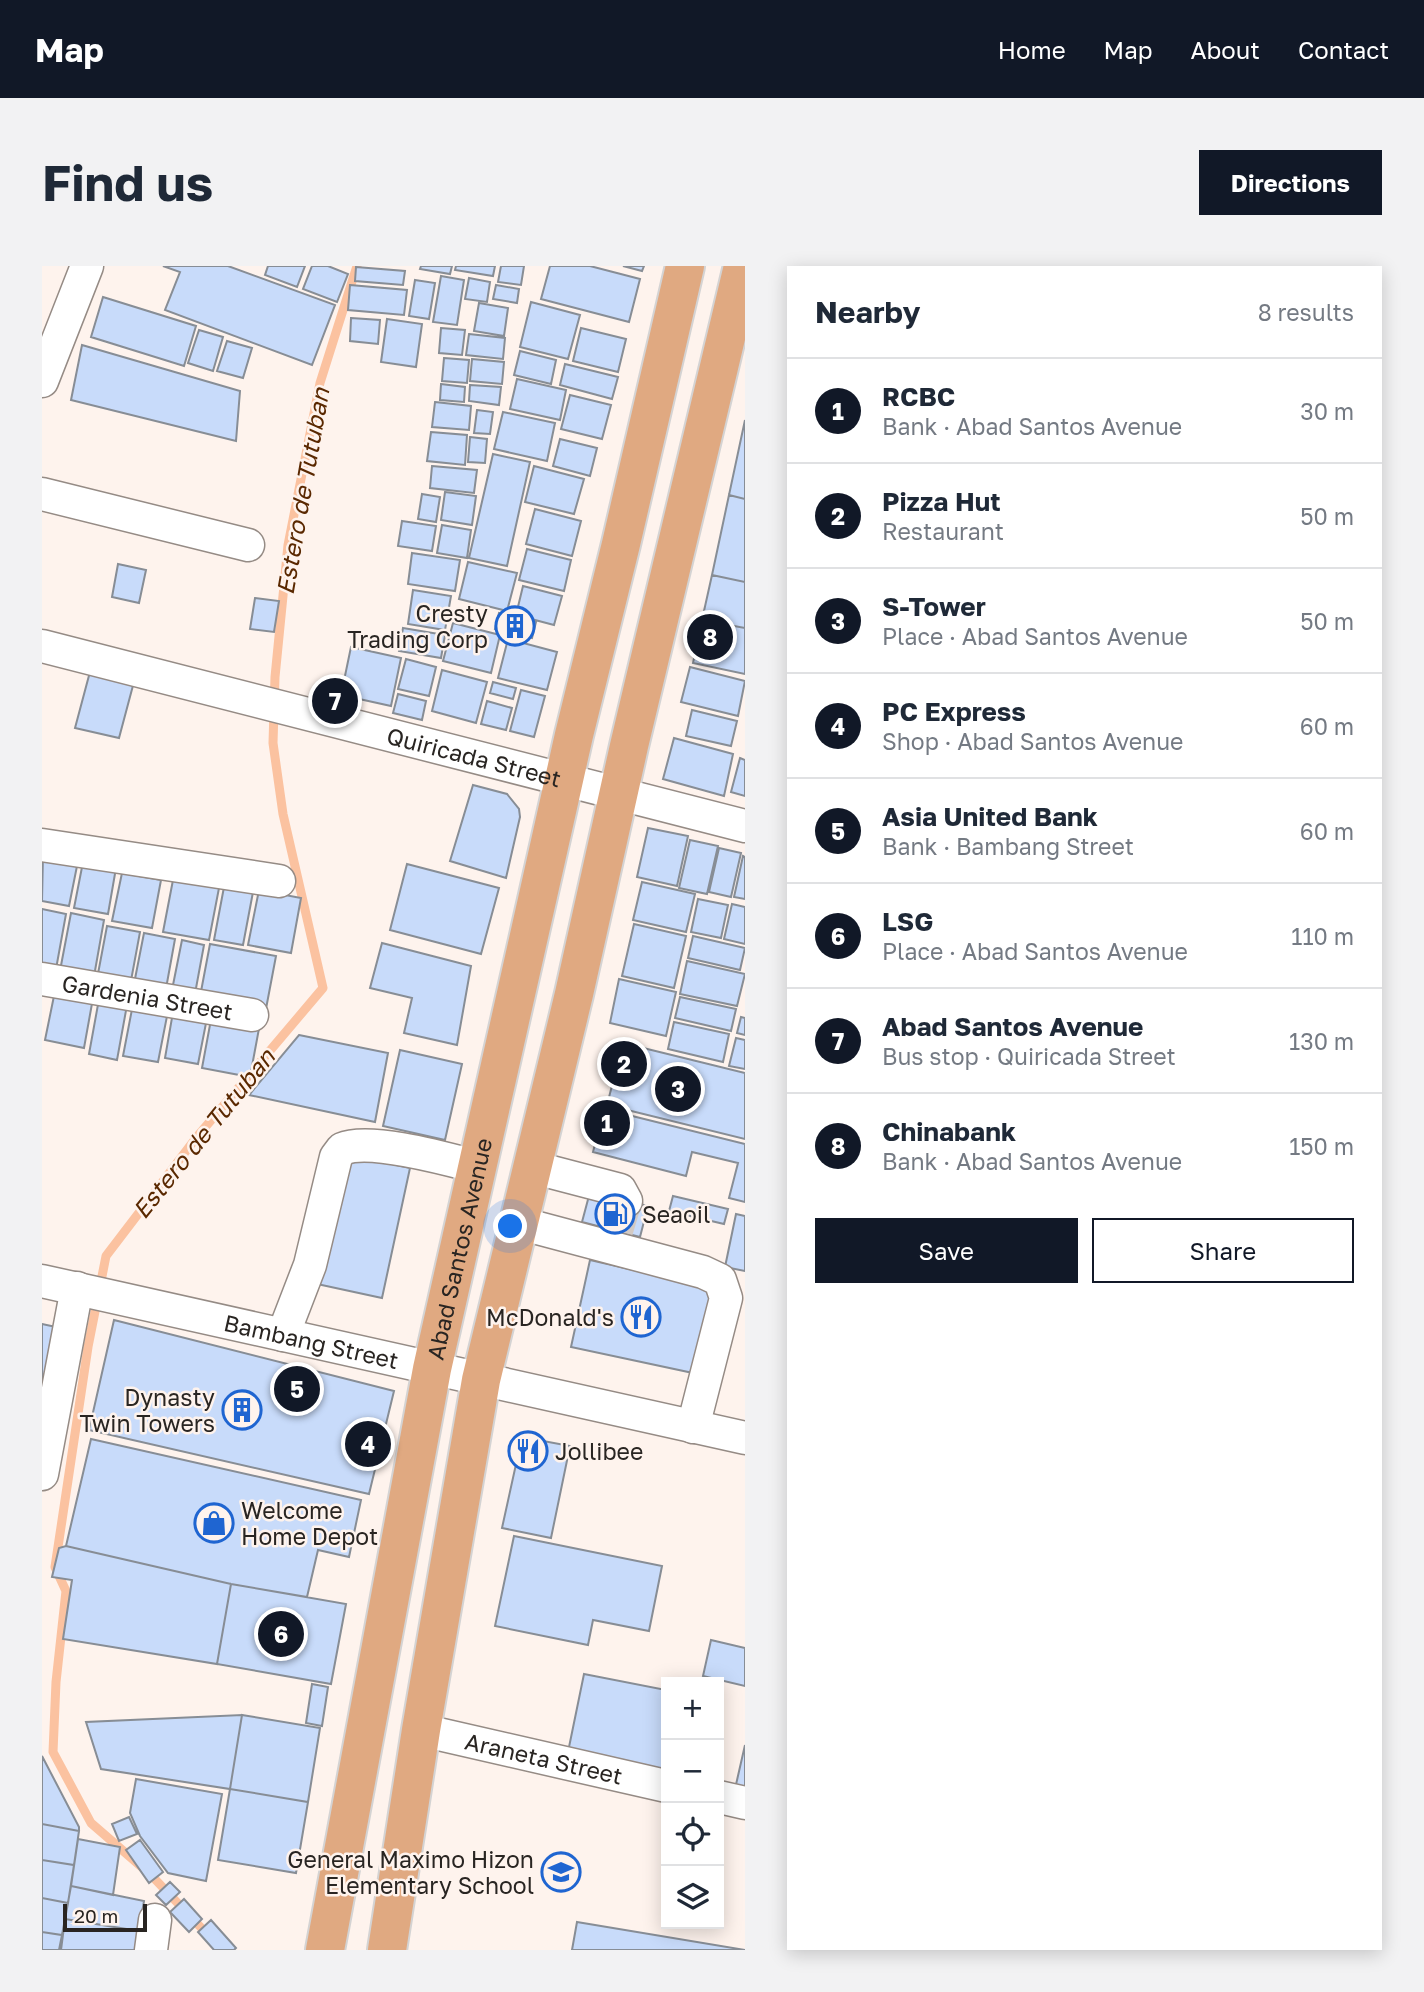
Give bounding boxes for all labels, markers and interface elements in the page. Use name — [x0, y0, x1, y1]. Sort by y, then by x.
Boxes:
text: Map — [35, 30, 104, 69]
text: Home — [998, 35, 1066, 64]
text: Map — [1104, 35, 1153, 64]
text: About — [1191, 35, 1260, 64]
text: Contact — [1298, 35, 1389, 64]
button: Directions — [1199, 150, 1382, 215]
text: Find us — [42, 153, 213, 212]
text: Nearby — [815, 294, 920, 330]
text: 8 results — [1258, 298, 1354, 326]
text: RCBC — [882, 381, 955, 412]
water label: Estero de Tutuban — [270, 384, 335, 597]
text: 1 — [832, 397, 844, 425]
text: 30 m — [1300, 397, 1354, 425]
text: Bank · Abad Santos Avenue — [882, 412, 1182, 440]
text: Pizza Hut — [882, 486, 1001, 517]
text: 2 — [831, 502, 845, 530]
text: 50 m — [1300, 502, 1354, 530]
text: Restaurant — [882, 517, 1004, 545]
text: S-Tower — [882, 591, 986, 622]
place label: Cresty Trading Corp — [347, 599, 488, 653]
building icon: Cresty Trading Corp — [494, 605, 536, 647]
text: 3 — [831, 607, 845, 635]
text: 50 m — [1300, 607, 1354, 635]
pin: 8 — [687, 611, 733, 663]
text: Place · Abad Santos Avenue — [882, 622, 1188, 650]
pin: 7 — [312, 675, 358, 727]
text: PC Express — [882, 696, 1026, 727]
text: 4 — [831, 712, 845, 740]
text: 60 m — [1300, 712, 1354, 740]
street label: Quiricada Street — [384, 721, 564, 792]
text: Shop · Abad Santos Avenue — [882, 727, 1183, 755]
text: Asia United Bank — [882, 801, 1098, 832]
text: 5 — [831, 817, 845, 845]
text: 60 m — [1300, 817, 1354, 845]
text: Bank · Bambang Street — [882, 832, 1134, 860]
text: LSG — [882, 906, 933, 937]
text: 6 — [831, 922, 845, 950]
text: 110 m — [1291, 922, 1354, 950]
text: Place · Abad Santos Avenue — [882, 937, 1188, 965]
street label: Gardenia Street — [60, 969, 235, 1025]
text: Abad Santos Avenue — [882, 1011, 1143, 1042]
text: 7 — [832, 1027, 844, 1055]
text: 130 m — [1289, 1027, 1354, 1055]
pin: 2 — [601, 1038, 647, 1090]
water label: Estero de Tutuban — [126, 1042, 281, 1224]
text: Bus stop · Quiricada Street — [882, 1042, 1176, 1070]
pin: 3 — [655, 1063, 701, 1115]
pin: 1 — [584, 1097, 630, 1149]
text: Chinabank — [882, 1116, 1016, 1147]
text: 8 — [831, 1132, 845, 1160]
text: 150 m — [1289, 1132, 1354, 1160]
street label: Abad Santos Avenue — [421, 1135, 497, 1362]
text: Bank · Abad Santos Avenue — [882, 1147, 1182, 1175]
fuel station icon: Seaoil — [594, 1193, 636, 1235]
place label: Seaoil — [642, 1200, 710, 1228]
your location — [493, 1209, 527, 1243]
button: Save — [815, 1218, 1078, 1283]
button: Share — [1092, 1218, 1354, 1283]
restaurant icon: McDonald's — [620, 1296, 662, 1338]
place label: McDonald's — [486, 1303, 614, 1331]
street label: Bambang Street — [221, 1308, 401, 1374]
pin: 5 — [274, 1363, 320, 1415]
place label: Dynasty Twin Towers — [79, 1383, 215, 1437]
building icon: Dynasty Twin Towers — [221, 1389, 263, 1431]
pin: 4 — [345, 1418, 391, 1470]
restaurant icon: Jollibee — [507, 1430, 549, 1472]
place label: Jollibee — [555, 1437, 643, 1465]
place label: Welcome Home Depot — [241, 1496, 378, 1550]
shop icon: Welcome Home Depot — [193, 1502, 235, 1544]
pin: 6 — [258, 1608, 304, 1660]
map controls — [661, 1677, 724, 1929]
button: + — [661, 1677, 724, 1740]
street label: Araneta Street — [462, 1727, 625, 1790]
button: − — [661, 1740, 724, 1803]
button: locate — [661, 1803, 724, 1866]
place label: General Maximo Hizon Elementary School — [287, 1845, 534, 1899]
school or university icon: General Maximo Hizon Elementary School — [540, 1851, 582, 1893]
button: layers — [661, 1866, 724, 1929]
scale bar — [63, 1901, 147, 1933]
text: 20 m — [74, 1904, 118, 1927]

